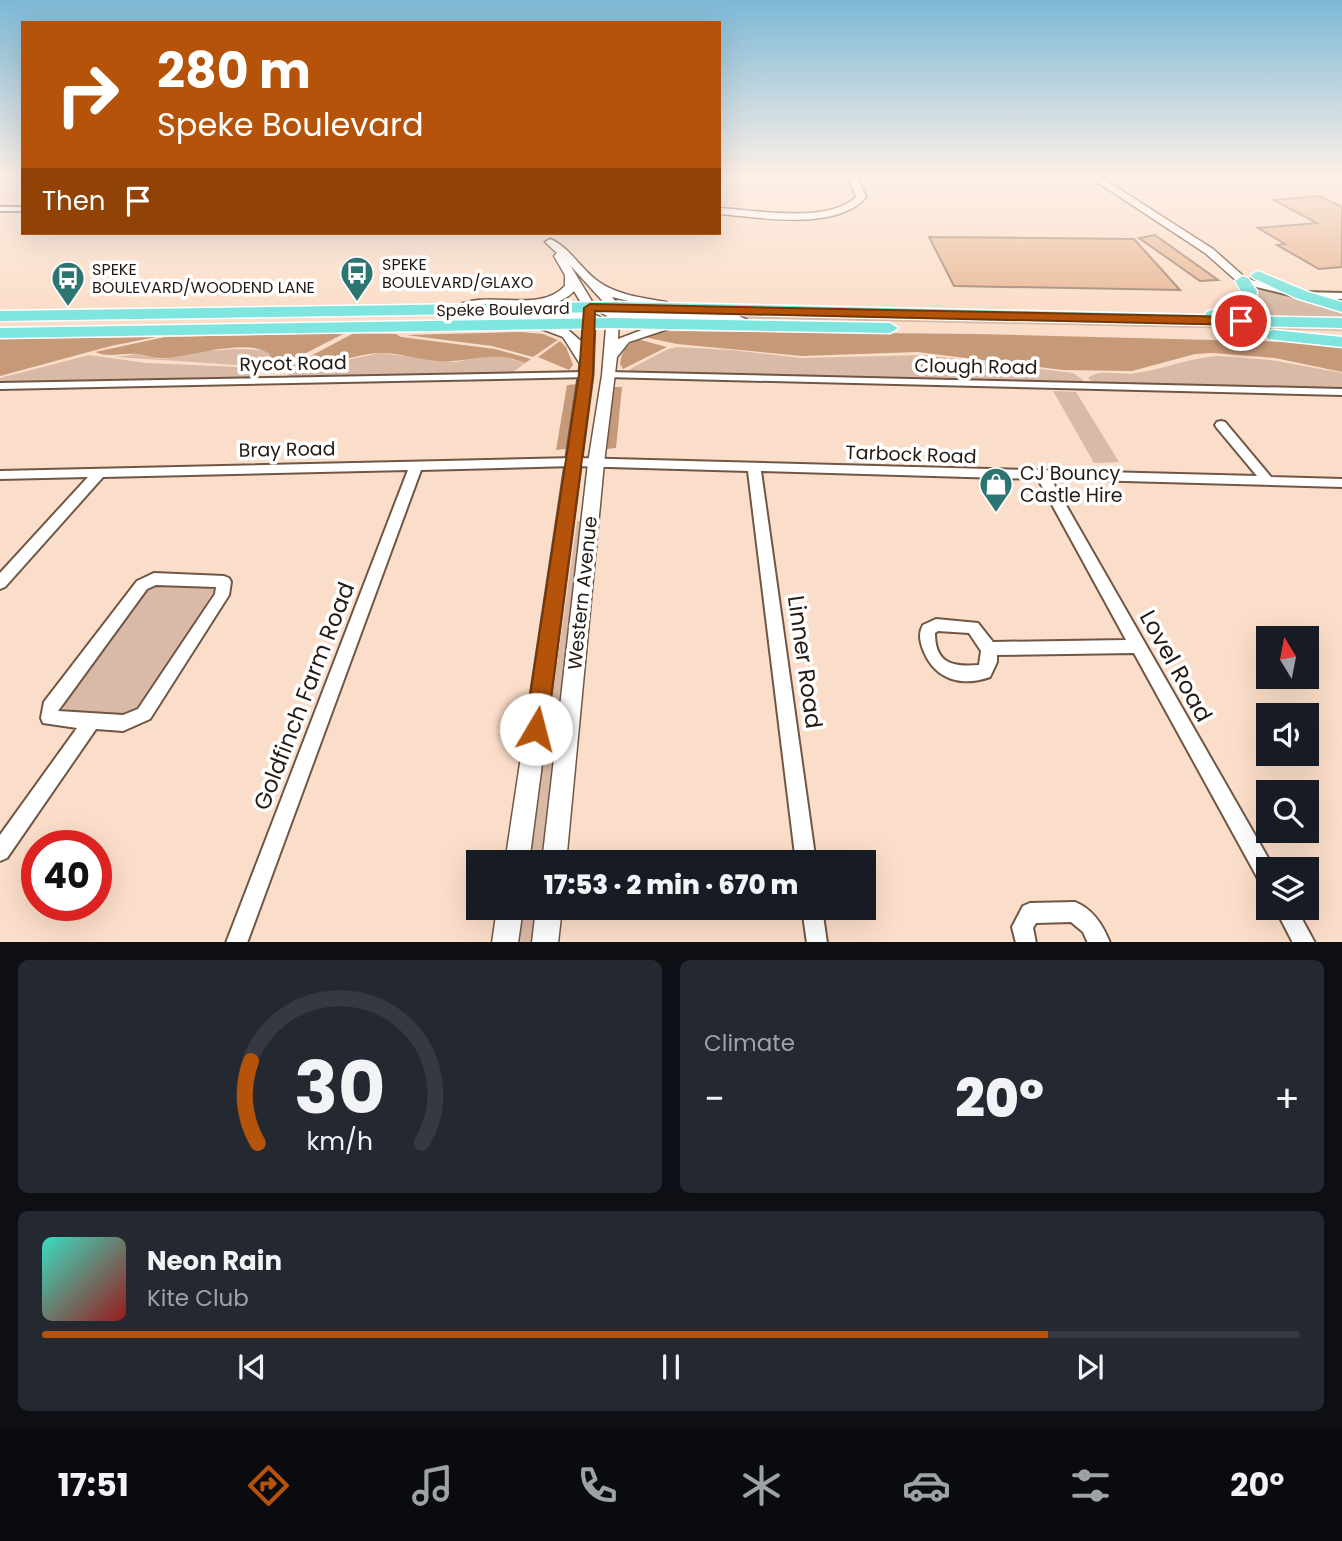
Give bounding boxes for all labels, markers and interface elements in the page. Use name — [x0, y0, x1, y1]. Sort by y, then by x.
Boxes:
text: 280 m — [157, 37, 311, 105]
icon: right — [42, 49, 133, 140]
text: Speke Boulevard — [157, 102, 424, 147]
icon: arrive — [119, 182, 157, 220]
text: Then — [42, 183, 105, 219]
place label: SPEKE BOULEVARD/GLAXO — [382, 253, 533, 294]
bus stop icon: SPEKE BOULEVARD/GLAXO — [338, 254, 376, 303]
place label: SPEKE BOULEVARD/WOODEND LANE — [92, 258, 315, 299]
bus stop icon: SPEKE BOULEVARD/WOODEND LANE — [49, 259, 87, 308]
pin — [1211, 291, 1271, 351]
street label: Speke Boulevard — [436, 297, 570, 322]
icon: arrive — [1222, 302, 1260, 340]
street label: Rycot Road — [239, 349, 347, 378]
street label: Clough Road — [914, 352, 1038, 381]
street label: Bray Road — [238, 435, 336, 464]
street label: Tarbock Road — [845, 439, 977, 470]
place label: CJ Bouncy Castle Hire — [1020, 460, 1123, 509]
shop icon: CJ Bouncy Castle Hire — [977, 465, 1015, 514]
street label: Western Avenue — [561, 515, 604, 671]
street label: Goldfinch Farm Road — [246, 577, 362, 815]
street label: Linner Road — [780, 594, 830, 730]
street label: Lovel Road — [1132, 604, 1220, 728]
north arrow — [1256, 626, 1320, 690]
map controls — [1256, 626, 1319, 920]
position arrow — [499, 692, 573, 766]
button: sound — [1256, 703, 1319, 766]
button: search — [1256, 780, 1319, 843]
speed limit sign: 40 — [21, 830, 112, 921]
button: layers — [1256, 857, 1319, 920]
text: 17:53 · 2 min · 670 m — [544, 867, 798, 903]
text: Climate — [704, 1027, 795, 1059]
text: 30 — [294, 1037, 386, 1138]
text: 20° — [955, 1062, 1044, 1135]
text: − — [704, 1072, 725, 1125]
text: + — [1274, 1072, 1300, 1125]
text: km/h — [307, 1123, 373, 1158]
text: Neon Rain — [147, 1243, 282, 1279]
text: Kite Club — [147, 1282, 249, 1314]
icon: previous — [233, 1348, 271, 1386]
icon: pause — [652, 1348, 690, 1386]
icon: next — [1071, 1348, 1109, 1386]
icon: directions — [244, 1461, 293, 1510]
icon: music — [408, 1461, 457, 1510]
icon: phone — [573, 1461, 622, 1510]
icon: climate — [737, 1461, 786, 1510]
icon: car — [902, 1461, 951, 1510]
icon: filters — [1066, 1461, 1115, 1510]
text: 17:51 — [58, 1462, 129, 1507]
text: 20° — [1230, 1462, 1284, 1507]

